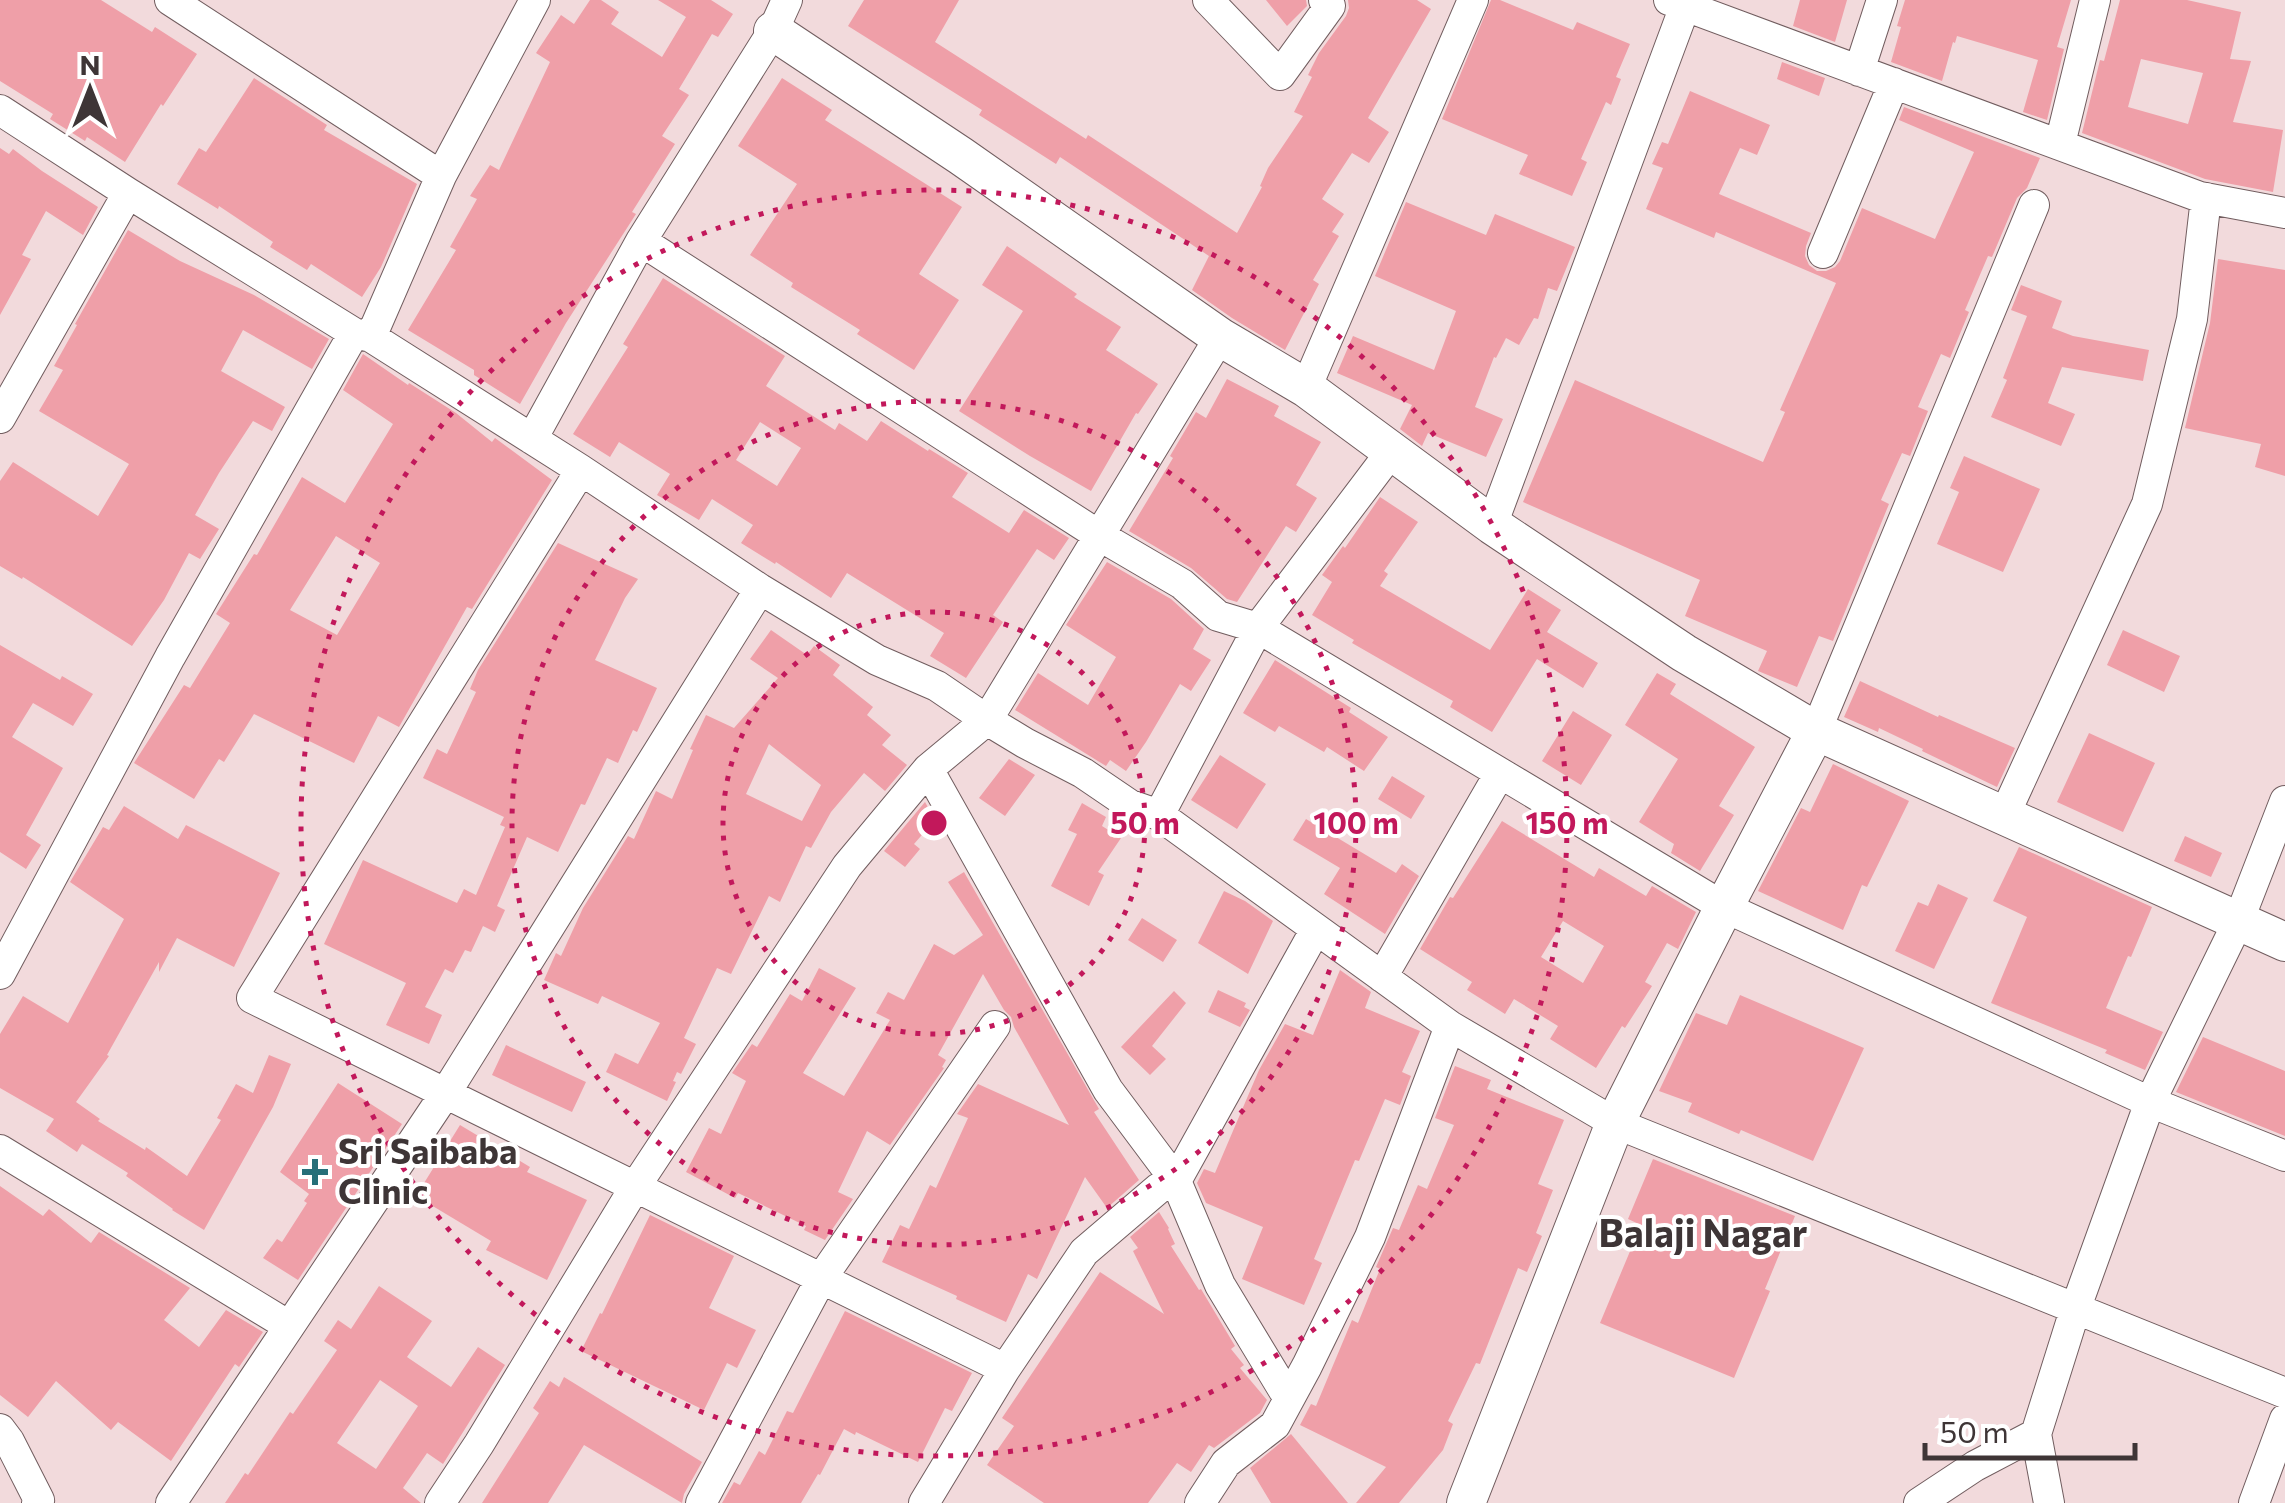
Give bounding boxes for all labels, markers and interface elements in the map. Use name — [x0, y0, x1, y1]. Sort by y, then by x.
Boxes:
north arrow — [40, 40, 140, 140]
text: N — [80, 47, 101, 81]
text: 50 m — [1110, 803, 1180, 840]
text: 100 m — [1313, 803, 1399, 840]
text: 150 m — [1526, 803, 1608, 840]
centre of rings — [916, 805, 952, 841]
place label: Sri Saibaba Clinic — [338, 1128, 517, 1211]
marker: Sri Saibaba Clinic — [302, 1159, 328, 1185]
district label: Balaji Nagar — [1599, 1208, 1808, 1255]
scale bar — [1925, 1398, 2135, 1460]
text: 50 m — [1940, 1412, 2009, 1449]

